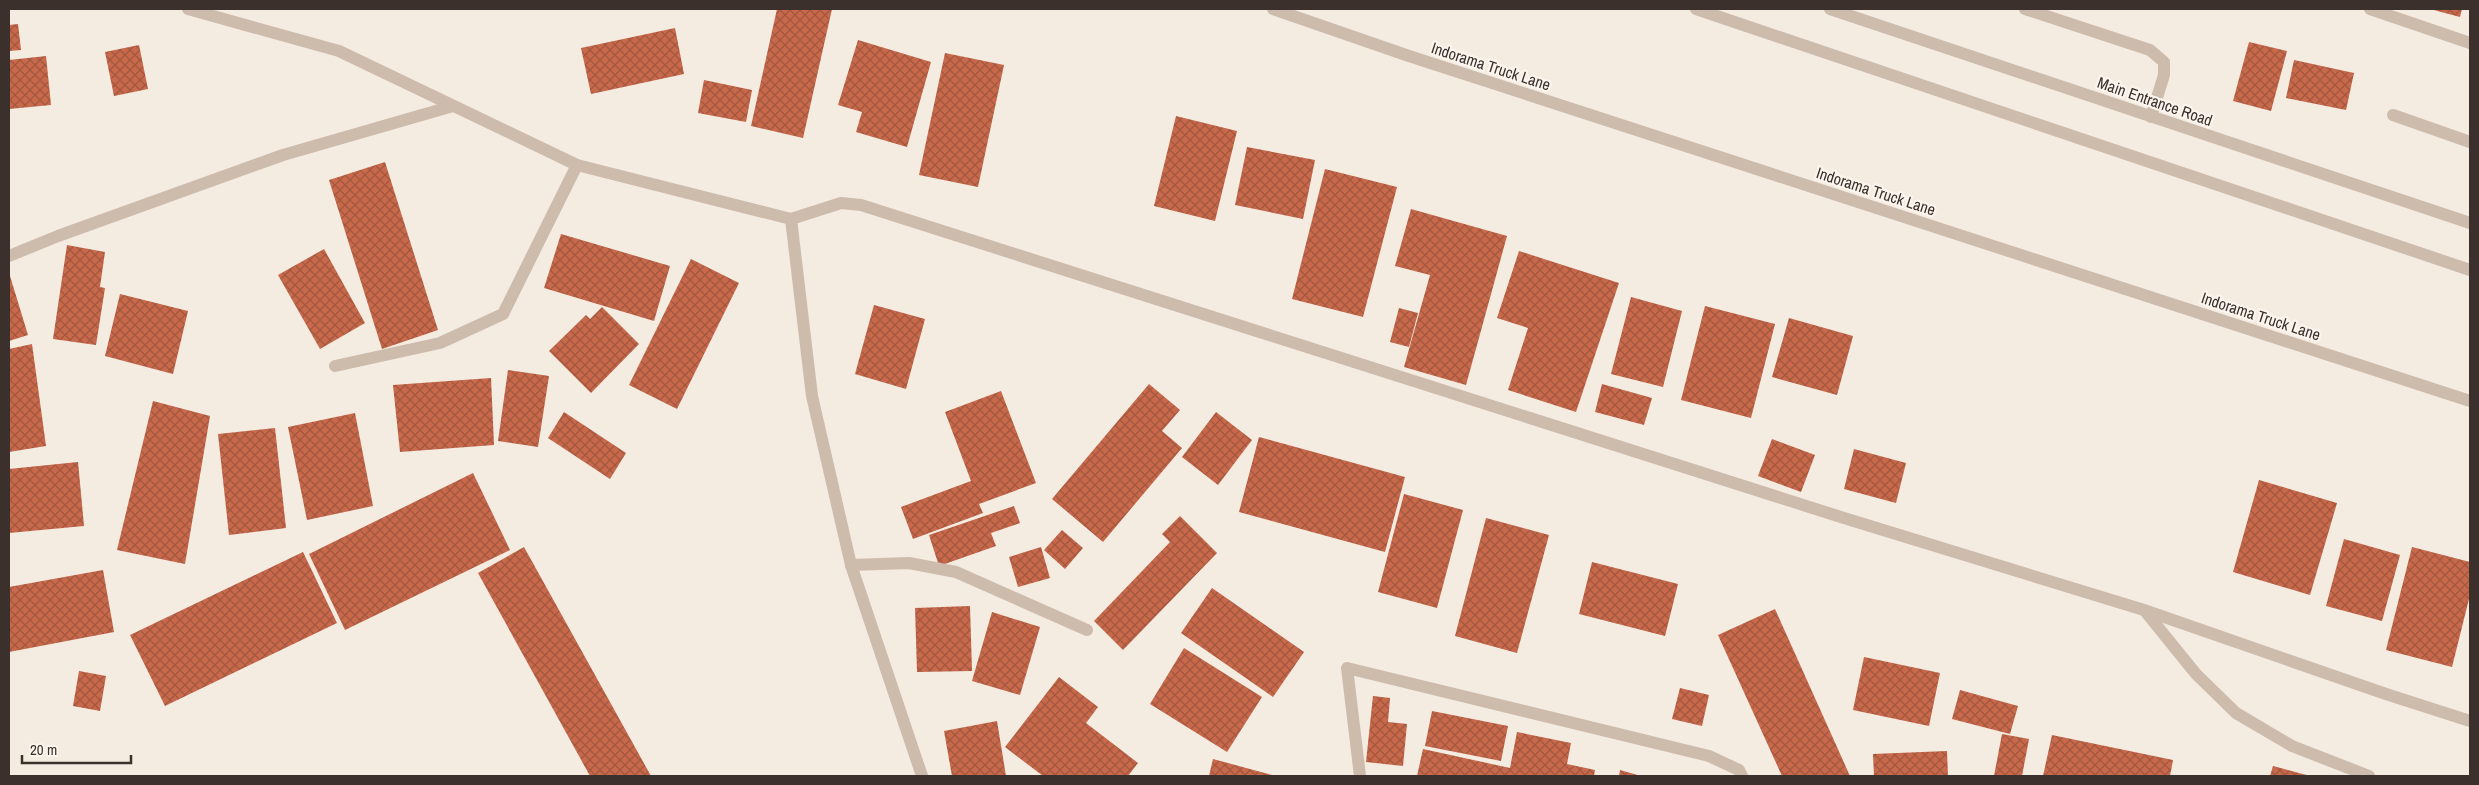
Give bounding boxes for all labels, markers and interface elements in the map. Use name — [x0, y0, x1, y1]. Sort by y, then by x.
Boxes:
street label: Indorama Truck Lane — [1429, 36, 1553, 96]
street label: Main Entrance Road — [2095, 71, 2215, 131]
street label: Indorama Truck Lane — [1814, 161, 1938, 221]
street label: Indorama Truck Lane — [2199, 286, 2323, 346]
scale bar — [22, 732, 131, 764]
text: 20 m — [30, 739, 57, 760]

